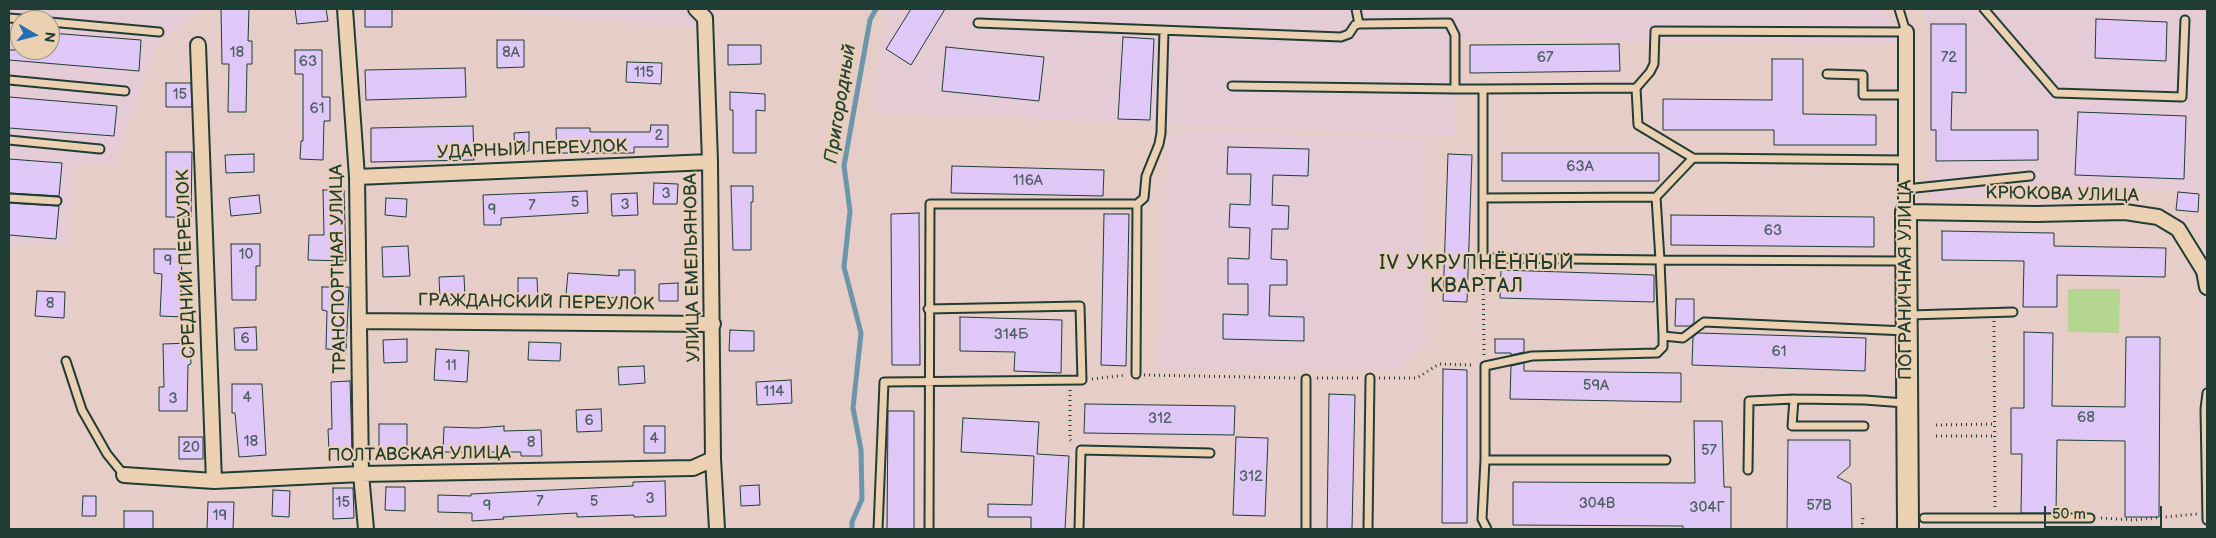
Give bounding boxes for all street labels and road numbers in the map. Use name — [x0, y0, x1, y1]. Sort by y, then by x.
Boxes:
street label: УДАРНЫЙ ПЕРЕУЛОК — [436, 136, 628, 164]
street label: ТРАНСПОРТНАЯ УЛИЦА — [326, 164, 352, 374]
street label: СРЕДНИЙ ПЕРЕУЛОК — [173, 169, 201, 359]
street label: УЛИЦА ЕМЕЛЬЯНОВА — [681, 173, 705, 363]
street label: ПОГРАНИЧНАЯ УЛИЦА — [1895, 180, 1917, 380]
street label: КРЮКОВА УЛИЦА — [1985, 183, 2139, 207]
street label: ГРАЖДАНСКИЙ ПЕРЕУЛОК — [418, 290, 654, 316]
street label: ПОЛТАВСКАЯ УЛИЦА — [327, 443, 511, 467]

